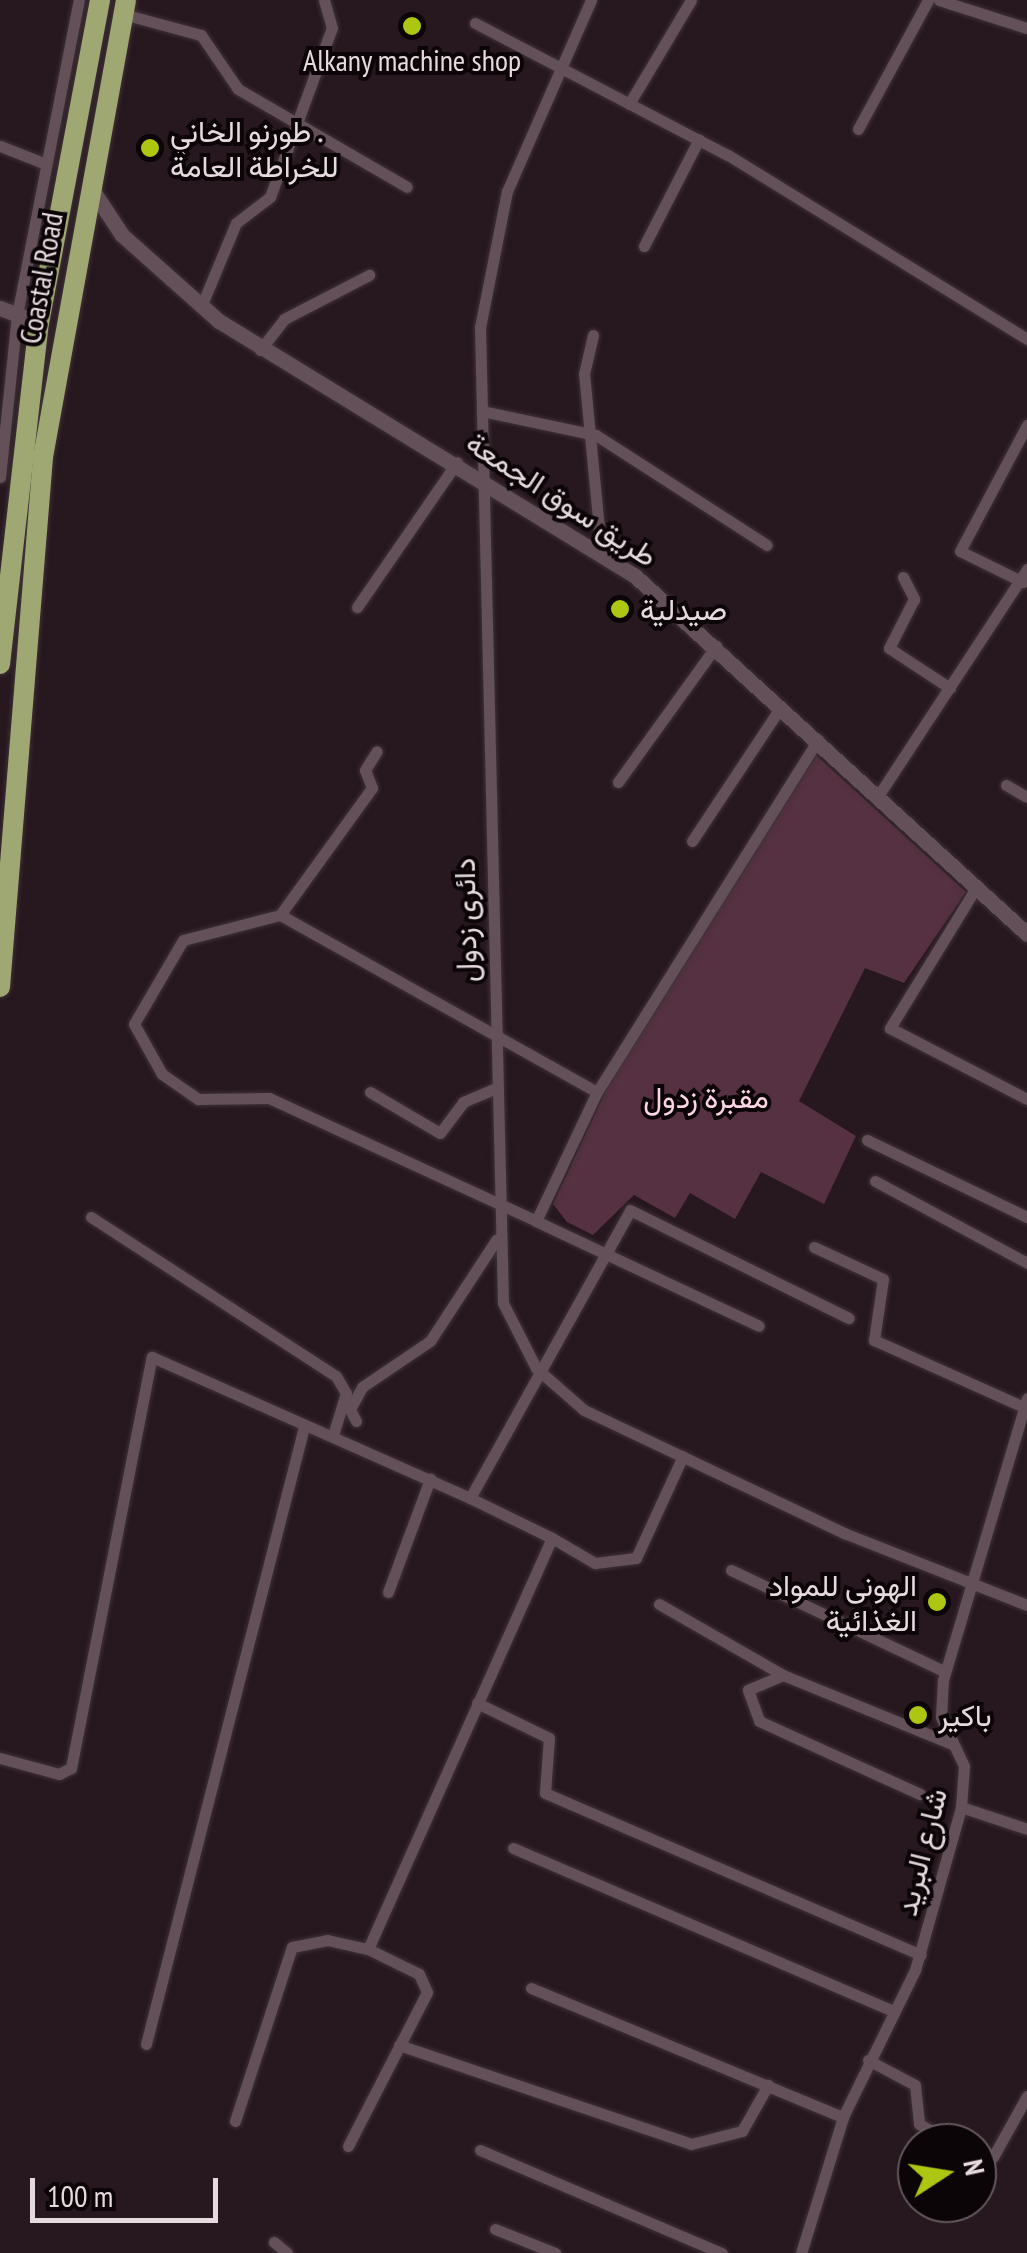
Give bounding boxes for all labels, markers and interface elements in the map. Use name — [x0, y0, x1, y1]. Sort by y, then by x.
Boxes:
marker: Alkany machine shop — [401, 15, 423, 37]
place label: Alkany machine shop — [303, 42, 521, 78]
place label: طورنو الخاني . للخراطة العامة — [170, 113, 339, 184]
marker: طورنو الخاني . للخراطة العامة — [139, 137, 161, 159]
street label: Coastal Road — [12, 209, 70, 347]
street label: طريق سوق الجمعة — [460, 424, 664, 574]
place label: صيدلية — [640, 591, 727, 627]
marker: صيدلية — [609, 598, 631, 620]
street label: دائرى زدول — [446, 857, 484, 983]
park label: مقبرة زدول — [643, 1079, 769, 1115]
place label: الهونى للمواد الغذائية — [769, 1567, 917, 1638]
marker: الهونى للمواد الغذائية — [926, 1591, 948, 1613]
place label: باكير — [938, 1697, 992, 1733]
marker: باكير — [907, 1704, 929, 1726]
street label: شارع البريد — [888, 1785, 954, 1919]
north arrow — [897, 2123, 997, 2223]
text: N — [955, 2156, 995, 2178]
scale bar — [35, 2158, 222, 2220]
text: 100 m — [47, 2176, 113, 2215]

